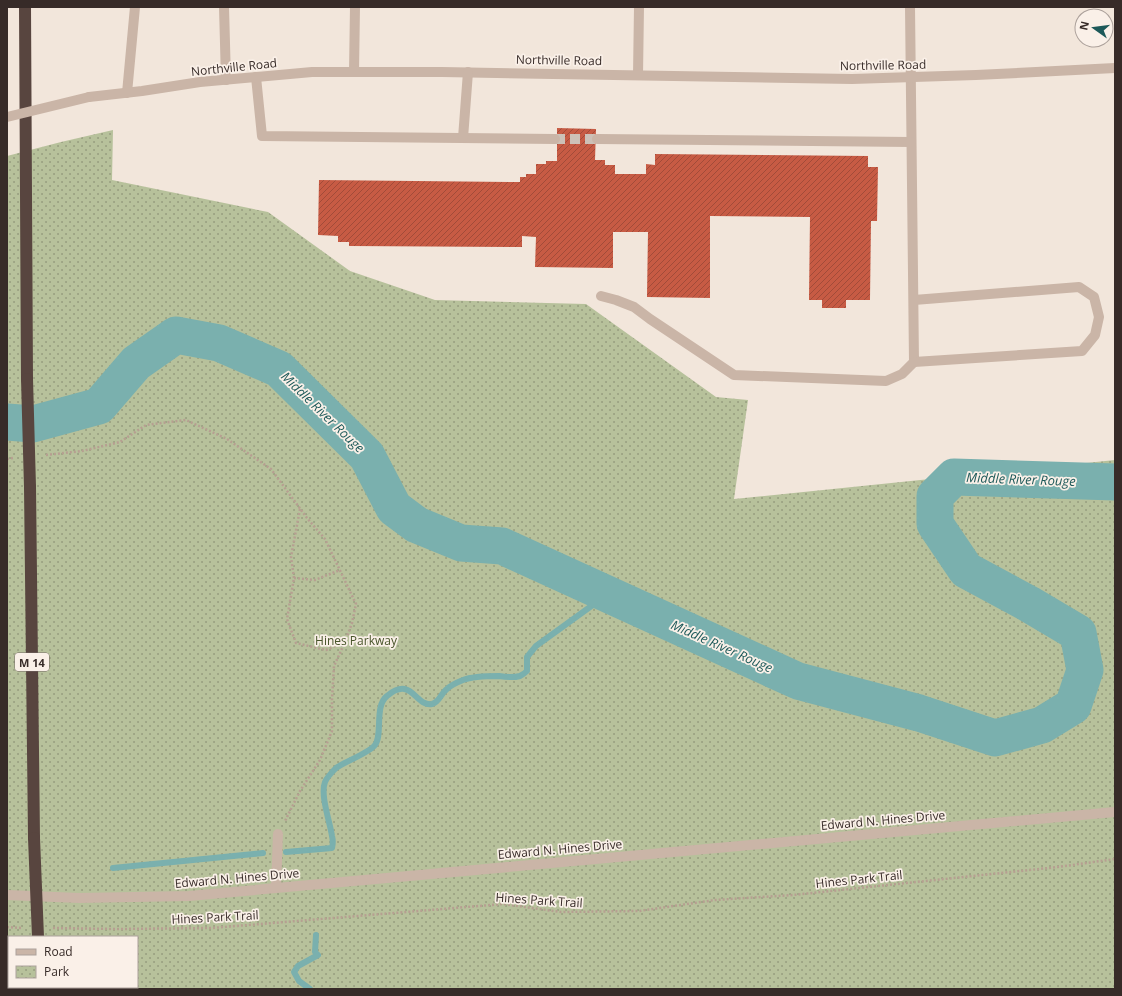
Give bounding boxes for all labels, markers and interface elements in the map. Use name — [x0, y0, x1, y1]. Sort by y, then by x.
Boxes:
north arrow — [1074, 8, 1114, 48]
text: N — [1075, 19, 1092, 32]
street label: Northville Road — [516, 51, 602, 69]
street label: Northville Road — [190, 54, 278, 80]
street label: Northville Road — [840, 56, 926, 74]
water label: Middle River Rouge — [277, 368, 369, 457]
water label: Middle River Rouge — [966, 468, 1077, 490]
water label: Middle River Rouge — [668, 616, 776, 677]
park label: Hines Parkway — [315, 632, 398, 649]
road number: M 14 — [15, 653, 49, 671]
street label: Edward N. Hines Drive — [820, 806, 946, 834]
street label: Edward N. Hines Drive — [497, 835, 623, 863]
street label: Edward N. Hines Drive — [174, 864, 300, 892]
street label: Hines Park Trail — [815, 866, 903, 892]
street label: Hines Park Trail — [495, 888, 583, 912]
street label: Hines Park Trail — [171, 906, 259, 928]
legend — [8, 936, 138, 988]
text: Road — [44, 943, 73, 960]
text: Park — [44, 963, 70, 980]

